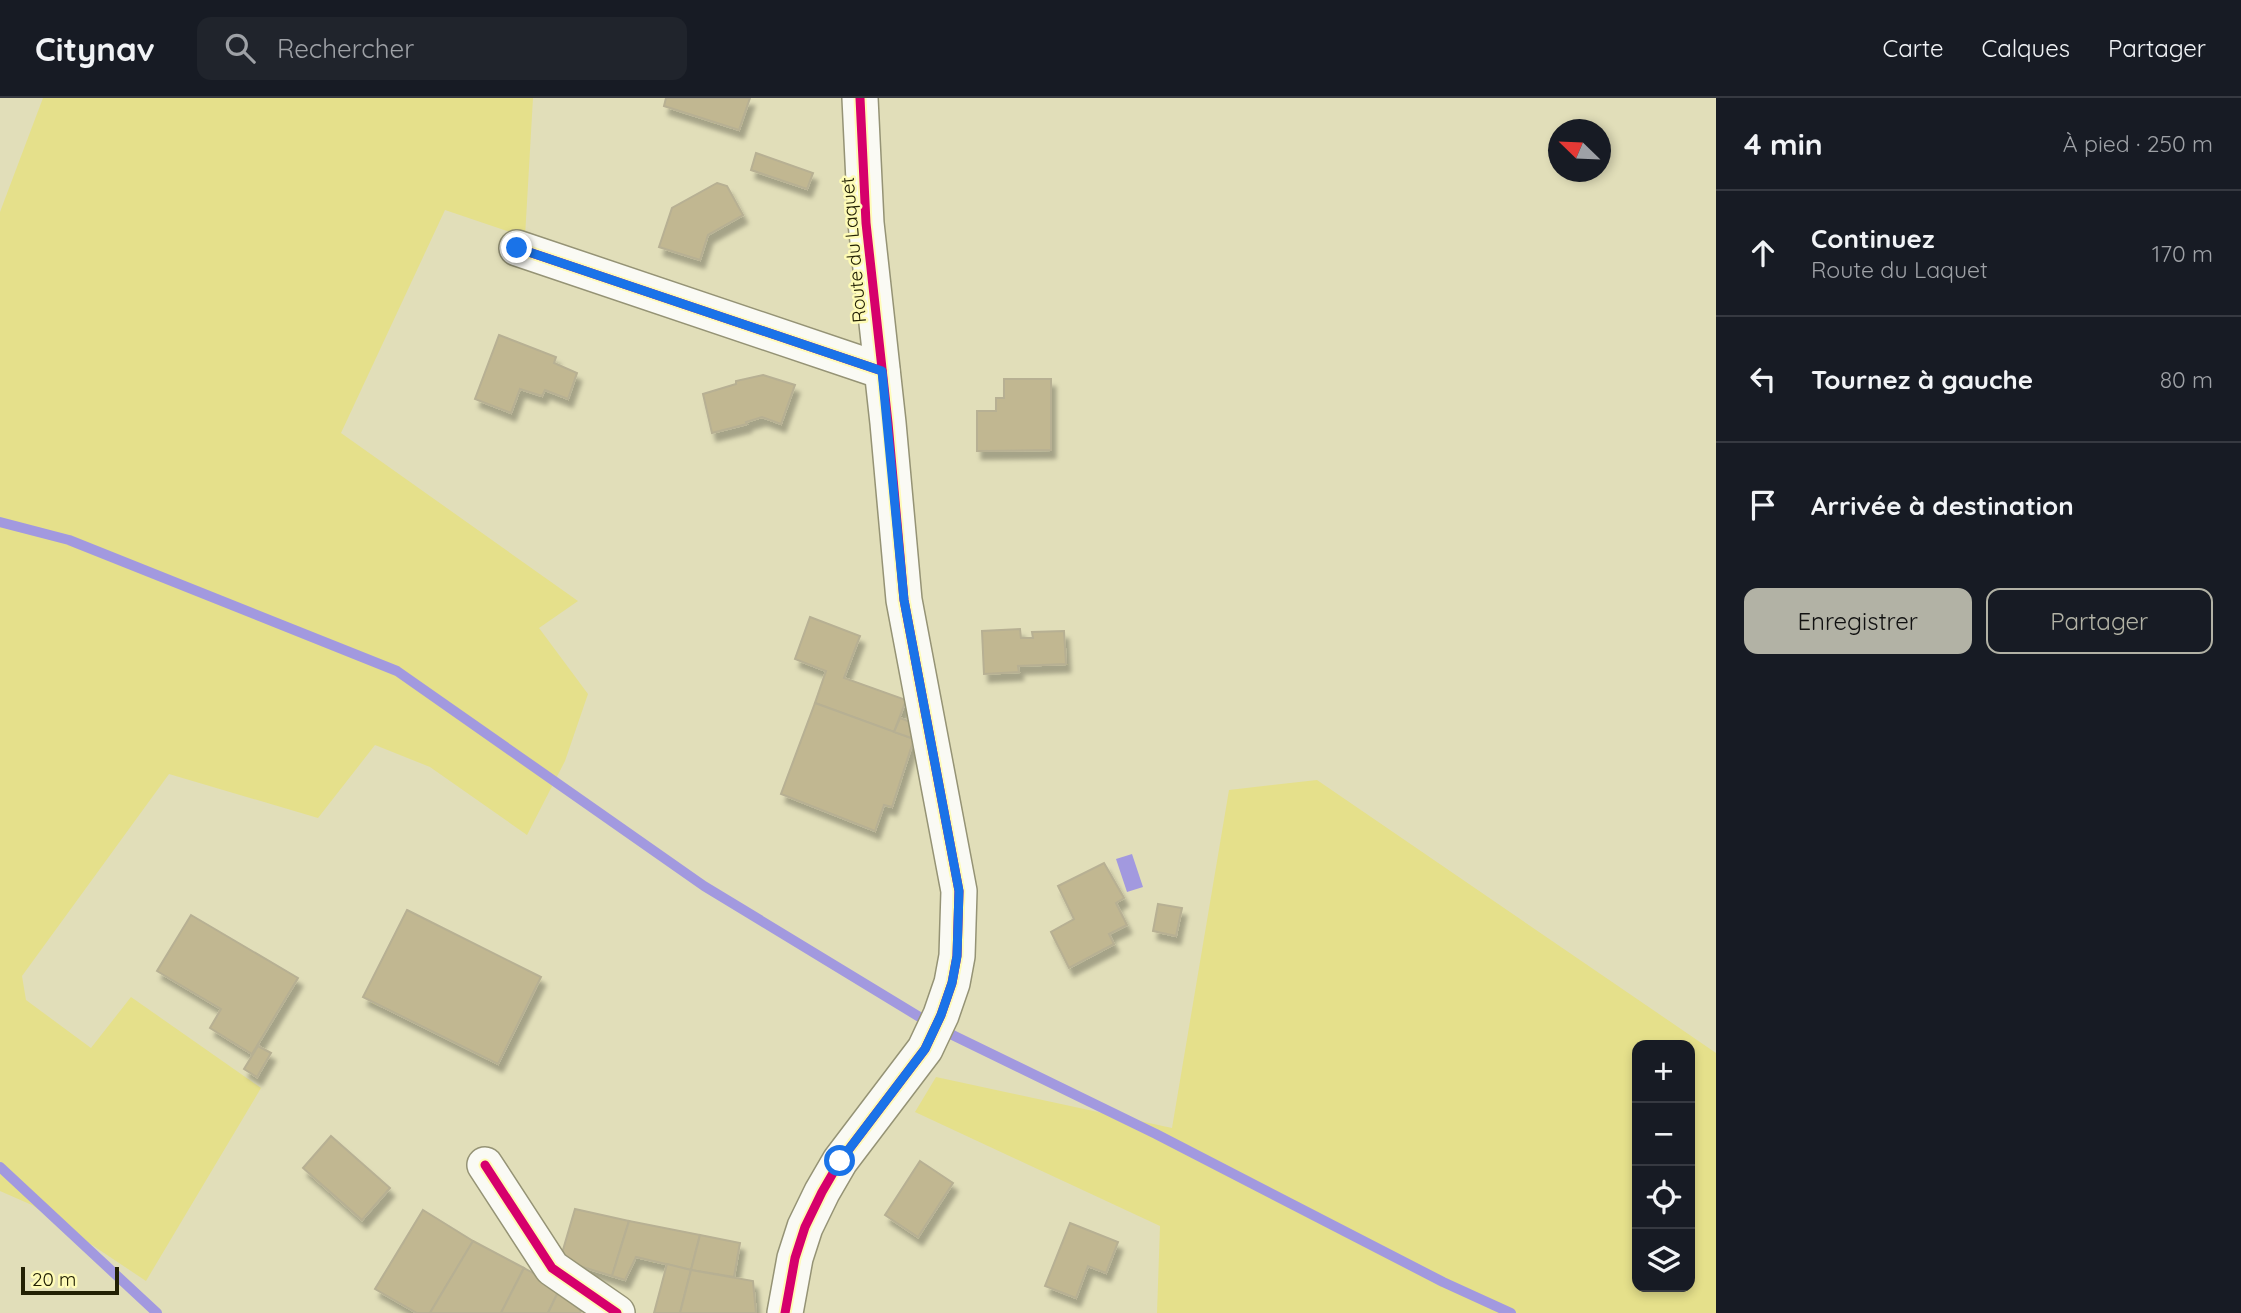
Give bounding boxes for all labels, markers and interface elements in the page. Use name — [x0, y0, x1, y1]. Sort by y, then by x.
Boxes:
search box — [197, 17, 687, 80]
text: Citynav — [35, 28, 155, 69]
icon: search — [221, 29, 259, 67]
text: Rechercher — [277, 32, 414, 65]
text: Carte — [1882, 33, 1944, 63]
text: Calques — [1982, 33, 2070, 63]
text: Partager — [2108, 33, 2206, 63]
north arrow — [1548, 119, 1611, 182]
text: 4 min — [1744, 125, 1823, 163]
text: À pied · 250 m — [2063, 129, 2213, 158]
street label: Route du Laquet — [835, 176, 871, 324]
text: Continuez — [1811, 222, 1934, 255]
route end — [501, 232, 532, 263]
icon: ahead — [1744, 234, 1782, 272]
text: 170 m — [2152, 239, 2213, 268]
text: Route du Laquet — [1811, 255, 1988, 284]
icon: left — [1744, 360, 1782, 398]
text: Tournez à gauche — [1811, 363, 2033, 396]
text: 80 m — [2160, 365, 2213, 394]
icon: arrive — [1744, 486, 1782, 524]
text: Arrivée à destination — [1811, 489, 2074, 522]
button: Enregistrer — [1744, 588, 1972, 654]
button: Partager — [1986, 588, 2213, 654]
map controls — [1632, 1040, 1695, 1292]
button: + — [1632, 1040, 1695, 1103]
button: − — [1632, 1103, 1695, 1166]
route start — [824, 1145, 855, 1176]
button: locate — [1632, 1166, 1695, 1229]
button: layers — [1632, 1229, 1695, 1292]
scale bar — [21, 1264, 119, 1296]
text: 20 m — [32, 1267, 76, 1291]

